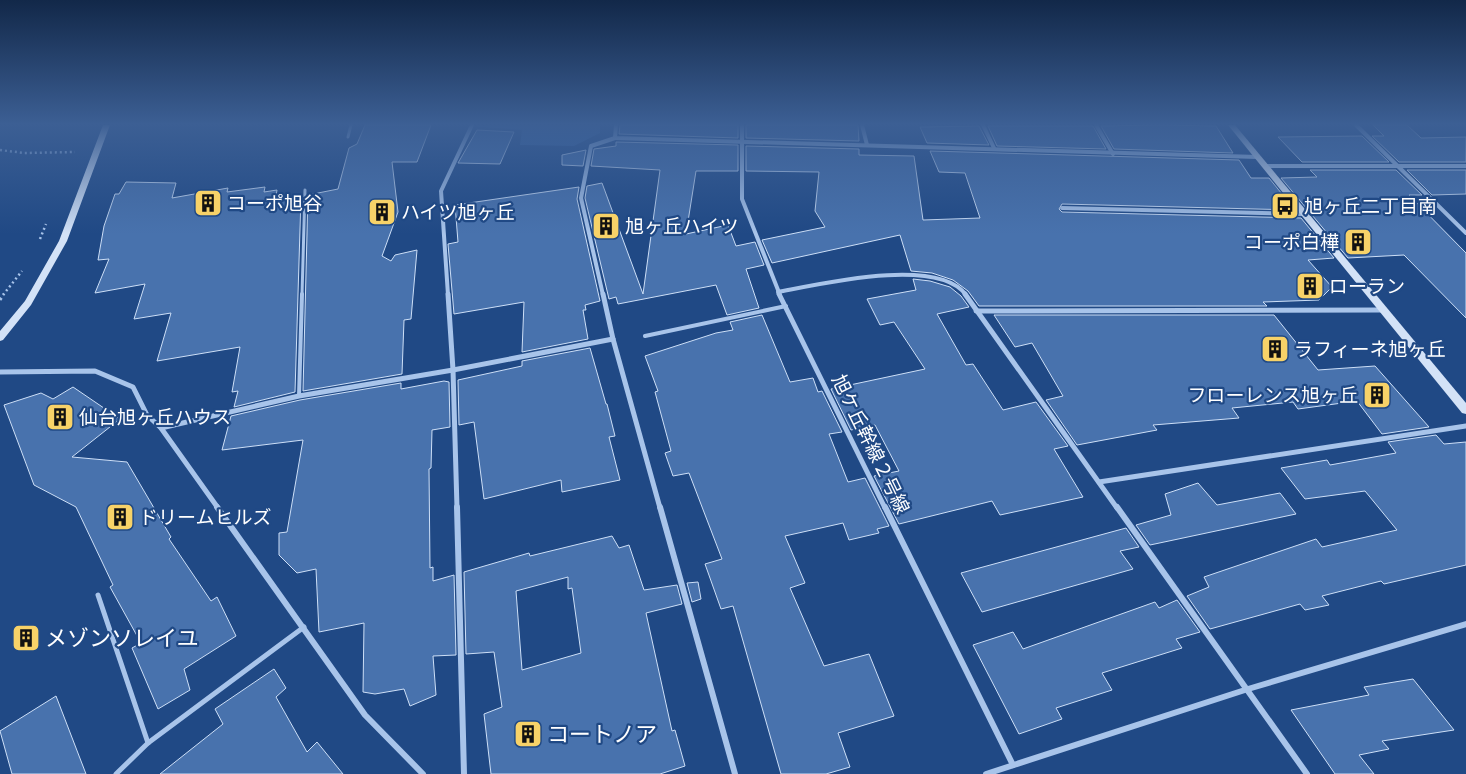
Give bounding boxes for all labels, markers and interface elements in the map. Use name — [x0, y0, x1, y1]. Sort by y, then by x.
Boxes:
building icon: コーポ旭谷 — [193, 188, 223, 218]
place label: コーポ旭谷 — [227, 191, 322, 215]
bus stop icon: 旭ヶ丘二丁目南 — [1270, 191, 1300, 221]
place label: 旭ヶ丘二丁目南 — [1304, 194, 1437, 218]
building icon: ハイツ旭ヶ丘 — [367, 197, 397, 227]
place label: ハイツ旭ヶ丘 — [401, 200, 515, 224]
building icon: 旭ヶ丘ハイツ — [591, 211, 621, 241]
place label: 旭ヶ丘ハイツ — [625, 214, 739, 238]
building icon: コーポ白樺 — [1343, 227, 1373, 257]
place label: コーポ白樺 — [1244, 230, 1339, 254]
building icon: ローラン — [1295, 271, 1325, 301]
place label: ローラン — [1329, 274, 1405, 298]
building icon: ラフィーネ旭ヶ丘 — [1260, 334, 1290, 364]
place label: ラフィーネ旭ヶ丘 — [1294, 337, 1446, 361]
street label: 旭ケ丘幹線２号線 — [827, 370, 915, 518]
building icon: フローレンス旭ヶ丘 — [1362, 380, 1392, 410]
place label: フローレンス旭ヶ丘 — [1187, 383, 1358, 407]
building icon: 仙台旭ヶ丘ハウス — [45, 402, 75, 432]
place label: 仙台旭ヶ丘ハウス — [79, 405, 231, 429]
building icon: ドリームヒルズ — [105, 502, 135, 532]
place label: ドリームヒルズ — [139, 505, 271, 529]
building icon: メゾンソレイユ — [11, 623, 41, 653]
place label: メゾンソレイユ — [45, 624, 199, 652]
building icon: コートノア — [513, 719, 543, 749]
place label: コートノア — [547, 720, 657, 748]

